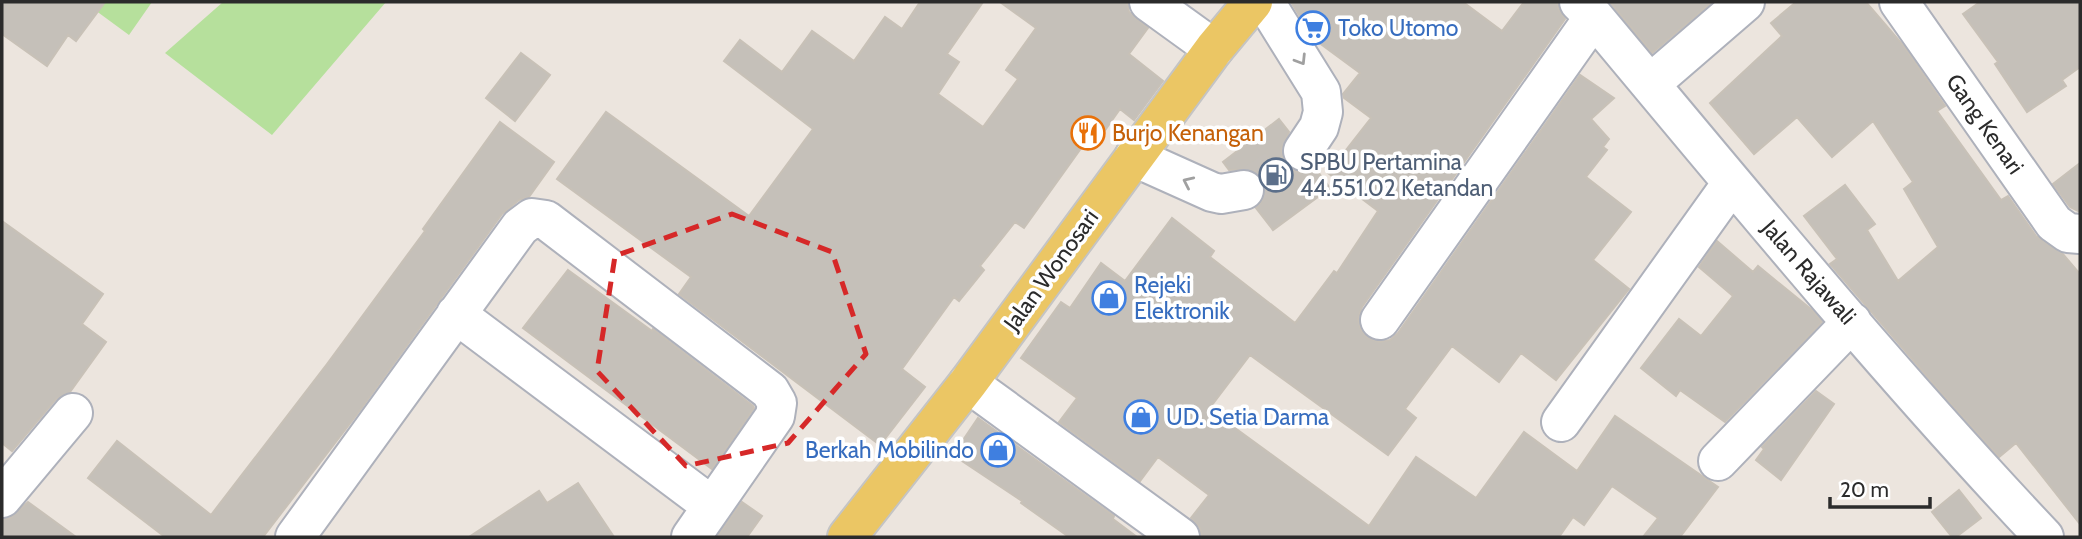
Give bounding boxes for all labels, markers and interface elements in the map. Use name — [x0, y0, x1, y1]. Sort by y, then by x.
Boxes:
supermarket icon: Toko Utomo — [1294, 9, 1332, 47]
place label: Toko Utomo — [1338, 14, 1458, 42]
one-way arrow — [1293, 52, 1306, 65]
street label: Gang Kenari — [1940, 68, 2030, 180]
restaurant icon: Burjo Kenangan — [1069, 114, 1107, 152]
place label: Burjo Kenangan — [1112, 119, 1264, 147]
place label: SPBU Pertamina 44.551.02 Ketandan — [1300, 148, 1493, 202]
fuel station icon: SPBU Pertamina 44.551.02 Ketandan — [1257, 156, 1295, 194]
one-way arrow — [1182, 176, 1195, 190]
street label: Jalan Wonosari — [997, 204, 1104, 337]
street label: Jalan Rajawali — [1755, 213, 1862, 330]
place label: Rejeki Elektronik — [1134, 271, 1230, 325]
shop icon: Rejeki Elektronik — [1090, 279, 1128, 317]
shop icon: UD. Setia Darma — [1122, 398, 1160, 436]
place label: UD. Setia Darma — [1166, 403, 1329, 431]
shop icon: Berkah Mobilindo — [979, 431, 1017, 469]
place label: Berkah Mobilindo — [805, 436, 974, 464]
scale bar — [1830, 466, 1930, 510]
text: 20 m — [1840, 477, 1889, 502]

